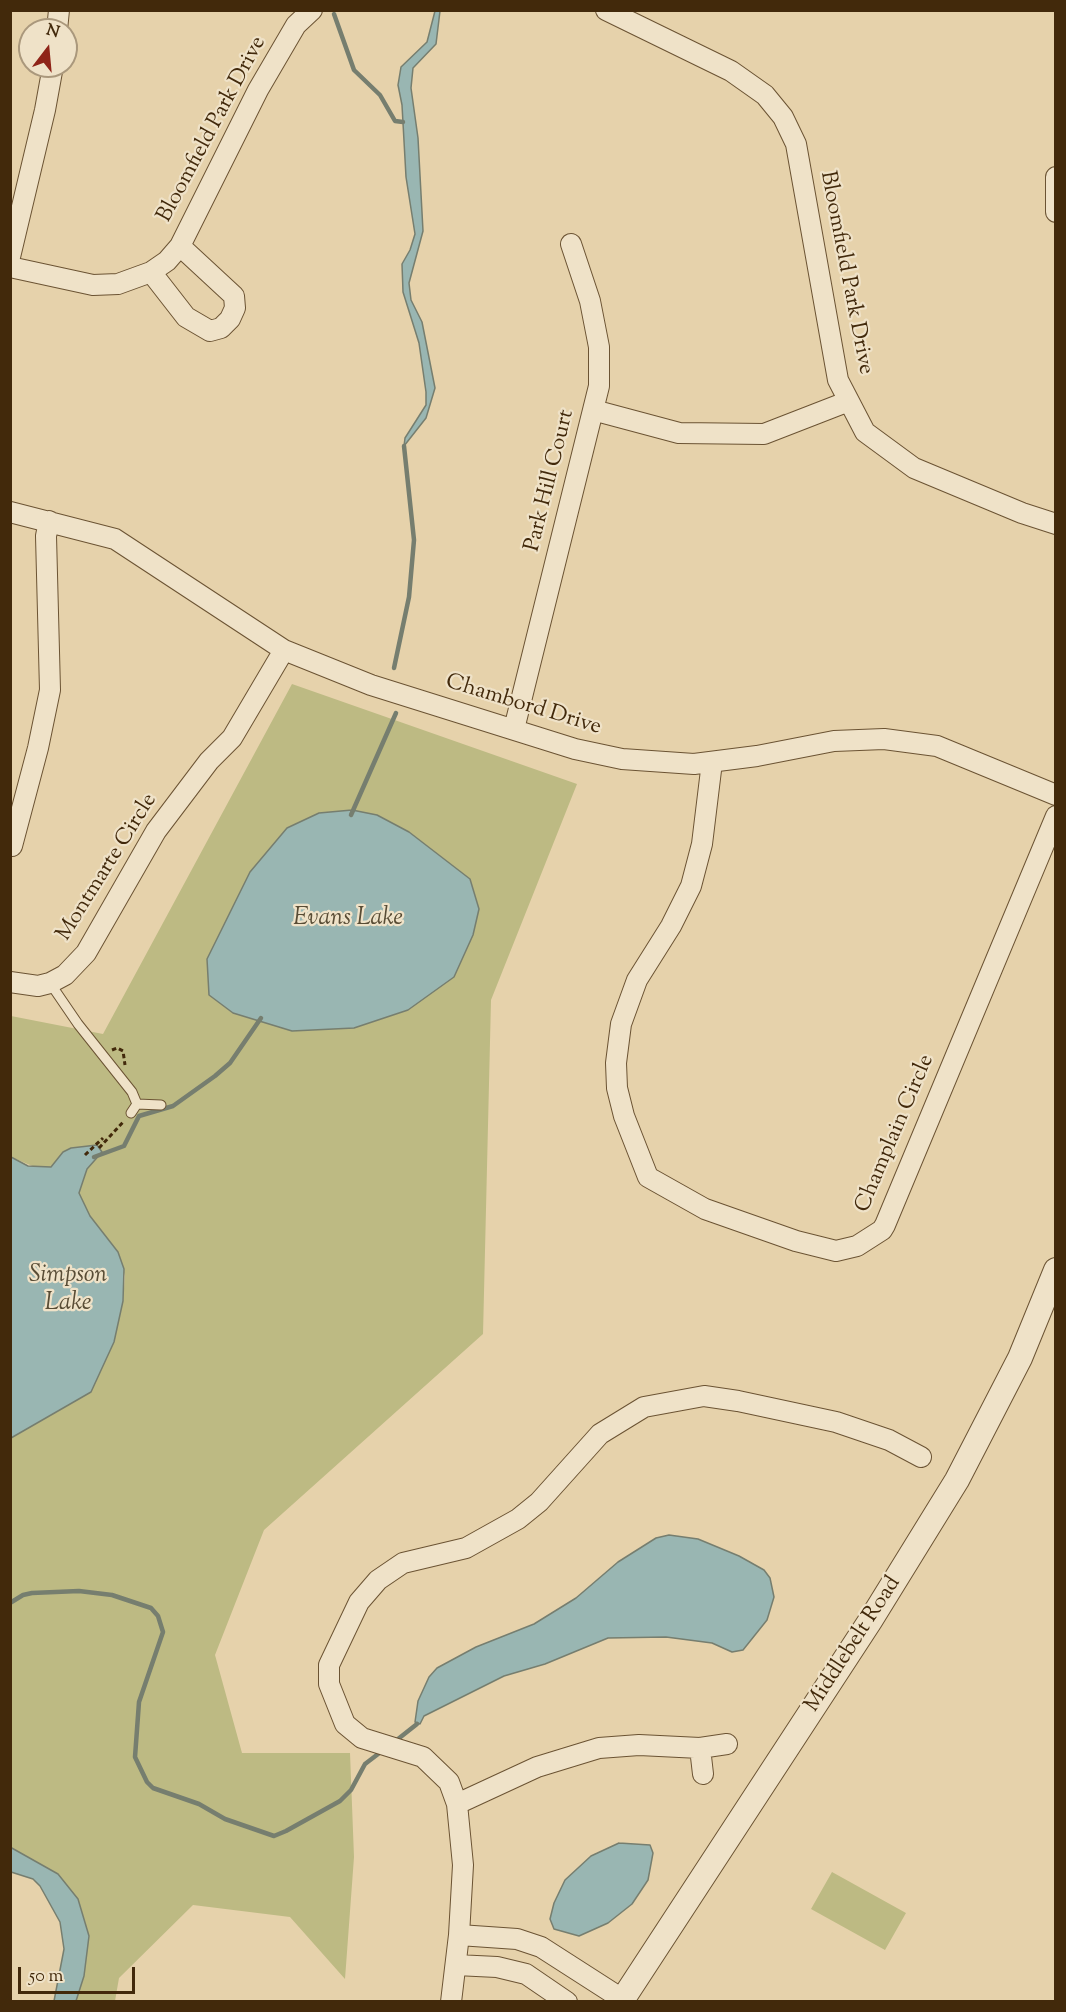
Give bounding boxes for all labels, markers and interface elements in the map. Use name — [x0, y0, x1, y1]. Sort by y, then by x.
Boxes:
north arrow — [18, 18, 78, 78]
text: N — [43, 19, 62, 45]
street label: Bloomfield Park Drive — [153, 33, 273, 227]
street label: Bloomfield Park Drive — [812, 169, 878, 377]
street label: Park Hill Court — [521, 407, 581, 555]
street label: Chambord Drive — [442, 670, 604, 742]
street label: Montmarte Circle — [52, 789, 164, 947]
water label: Evans Lake — [293, 906, 403, 934]
street label: Champlain Circle — [851, 1051, 941, 1217]
water label: Simpson Lake — [29, 1263, 107, 1319]
street label: Middlebelt Road — [800, 1572, 908, 1718]
scale bar — [21, 1955, 138, 1993]
text: 50 m — [29, 1964, 63, 1990]

